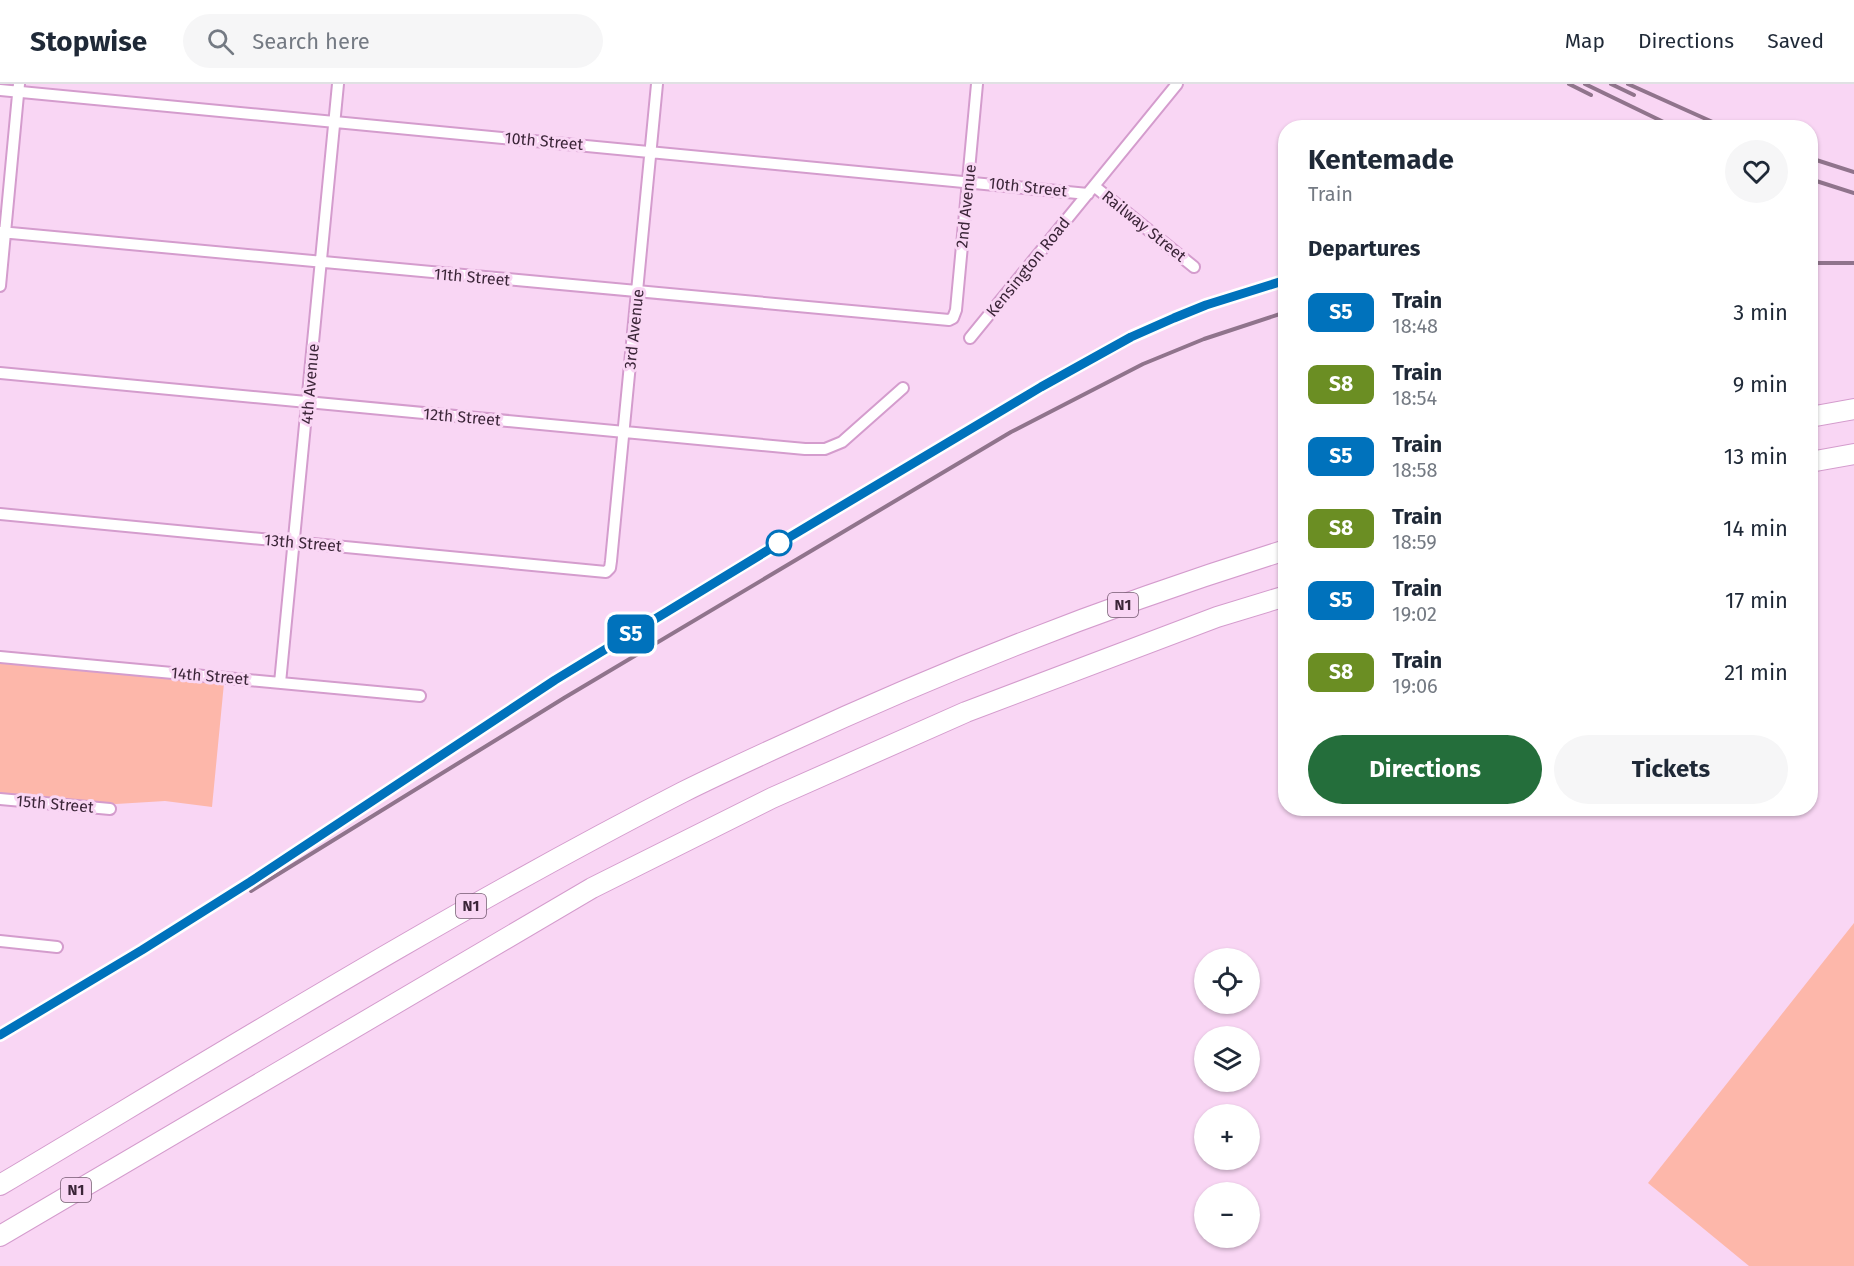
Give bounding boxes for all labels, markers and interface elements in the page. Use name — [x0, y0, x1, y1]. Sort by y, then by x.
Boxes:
search box — [183, 14, 603, 68]
text: Stopwise — [30, 25, 147, 58]
icon: search — [204, 25, 237, 58]
text: Search here — [252, 28, 370, 55]
text: Map — [1565, 28, 1605, 54]
text: Directions — [1638, 28, 1734, 54]
text: Saved — [1767, 28, 1824, 54]
street label: 10th Street — [504, 128, 584, 154]
button: heart — [1725, 140, 1788, 203]
text: Kentemade — [1308, 143, 1454, 176]
street label: 2nd Avenue — [952, 163, 980, 249]
street label: 10th Street — [988, 173, 1068, 201]
text: Train — [1308, 182, 1353, 206]
street label: Railway Street — [1098, 186, 1190, 266]
street label: Kensington Road — [982, 213, 1074, 321]
text: Departures — [1308, 235, 1420, 262]
street label: 11th Street — [433, 264, 511, 290]
text: Train — [1392, 287, 1442, 314]
street label: 3rd Avenue — [620, 288, 648, 370]
text: S5 — [1329, 299, 1353, 325]
text: 3 min — [1733, 299, 1788, 326]
text: 18:48 — [1392, 314, 1438, 338]
street label: 4th Avenue — [297, 343, 323, 425]
text: Train — [1392, 359, 1442, 386]
text: S8 — [1329, 371, 1353, 397]
text: 9 min — [1733, 371, 1788, 398]
text: 18:54 — [1392, 386, 1437, 410]
street label: 12th Street — [422, 404, 502, 430]
text: Train — [1392, 431, 1442, 458]
text: S5 — [1329, 443, 1353, 469]
text: 13 min — [1724, 443, 1788, 470]
text: 18:58 — [1392, 458, 1438, 482]
text: Train — [1392, 503, 1442, 530]
text: S8 — [1329, 515, 1353, 541]
text: 14 min — [1723, 515, 1788, 542]
street label: 13th Street — [263, 530, 343, 556]
unlabelled marker — [766, 530, 792, 556]
text: 18:59 — [1392, 530, 1437, 554]
text: Train — [1392, 575, 1442, 602]
text: S5 — [1329, 587, 1353, 613]
text: 17 min — [1725, 587, 1788, 614]
road number: N1 — [1108, 593, 1138, 617]
text: 19:02 — [1392, 602, 1437, 626]
line badge: S5 — [604, 614, 658, 654]
text: S5 — [619, 621, 643, 647]
text: Train — [1392, 647, 1442, 674]
text: S8 — [1329, 659, 1353, 685]
text: 21 min — [1724, 659, 1788, 686]
street label: 14th Street — [170, 663, 250, 689]
text: 19:06 — [1392, 674, 1438, 698]
button: Directions — [1308, 735, 1542, 804]
button: Tickets — [1554, 735, 1788, 804]
street label: 15th Street — [15, 791, 95, 817]
road number: N1 — [456, 894, 486, 918]
map controls — [1194, 948, 1260, 1248]
button: locate — [1194, 948, 1260, 1014]
button: layers — [1194, 1026, 1260, 1092]
button: + — [1194, 1104, 1260, 1170]
road number: N1 — [61, 1178, 91, 1202]
button: − — [1194, 1182, 1260, 1248]

